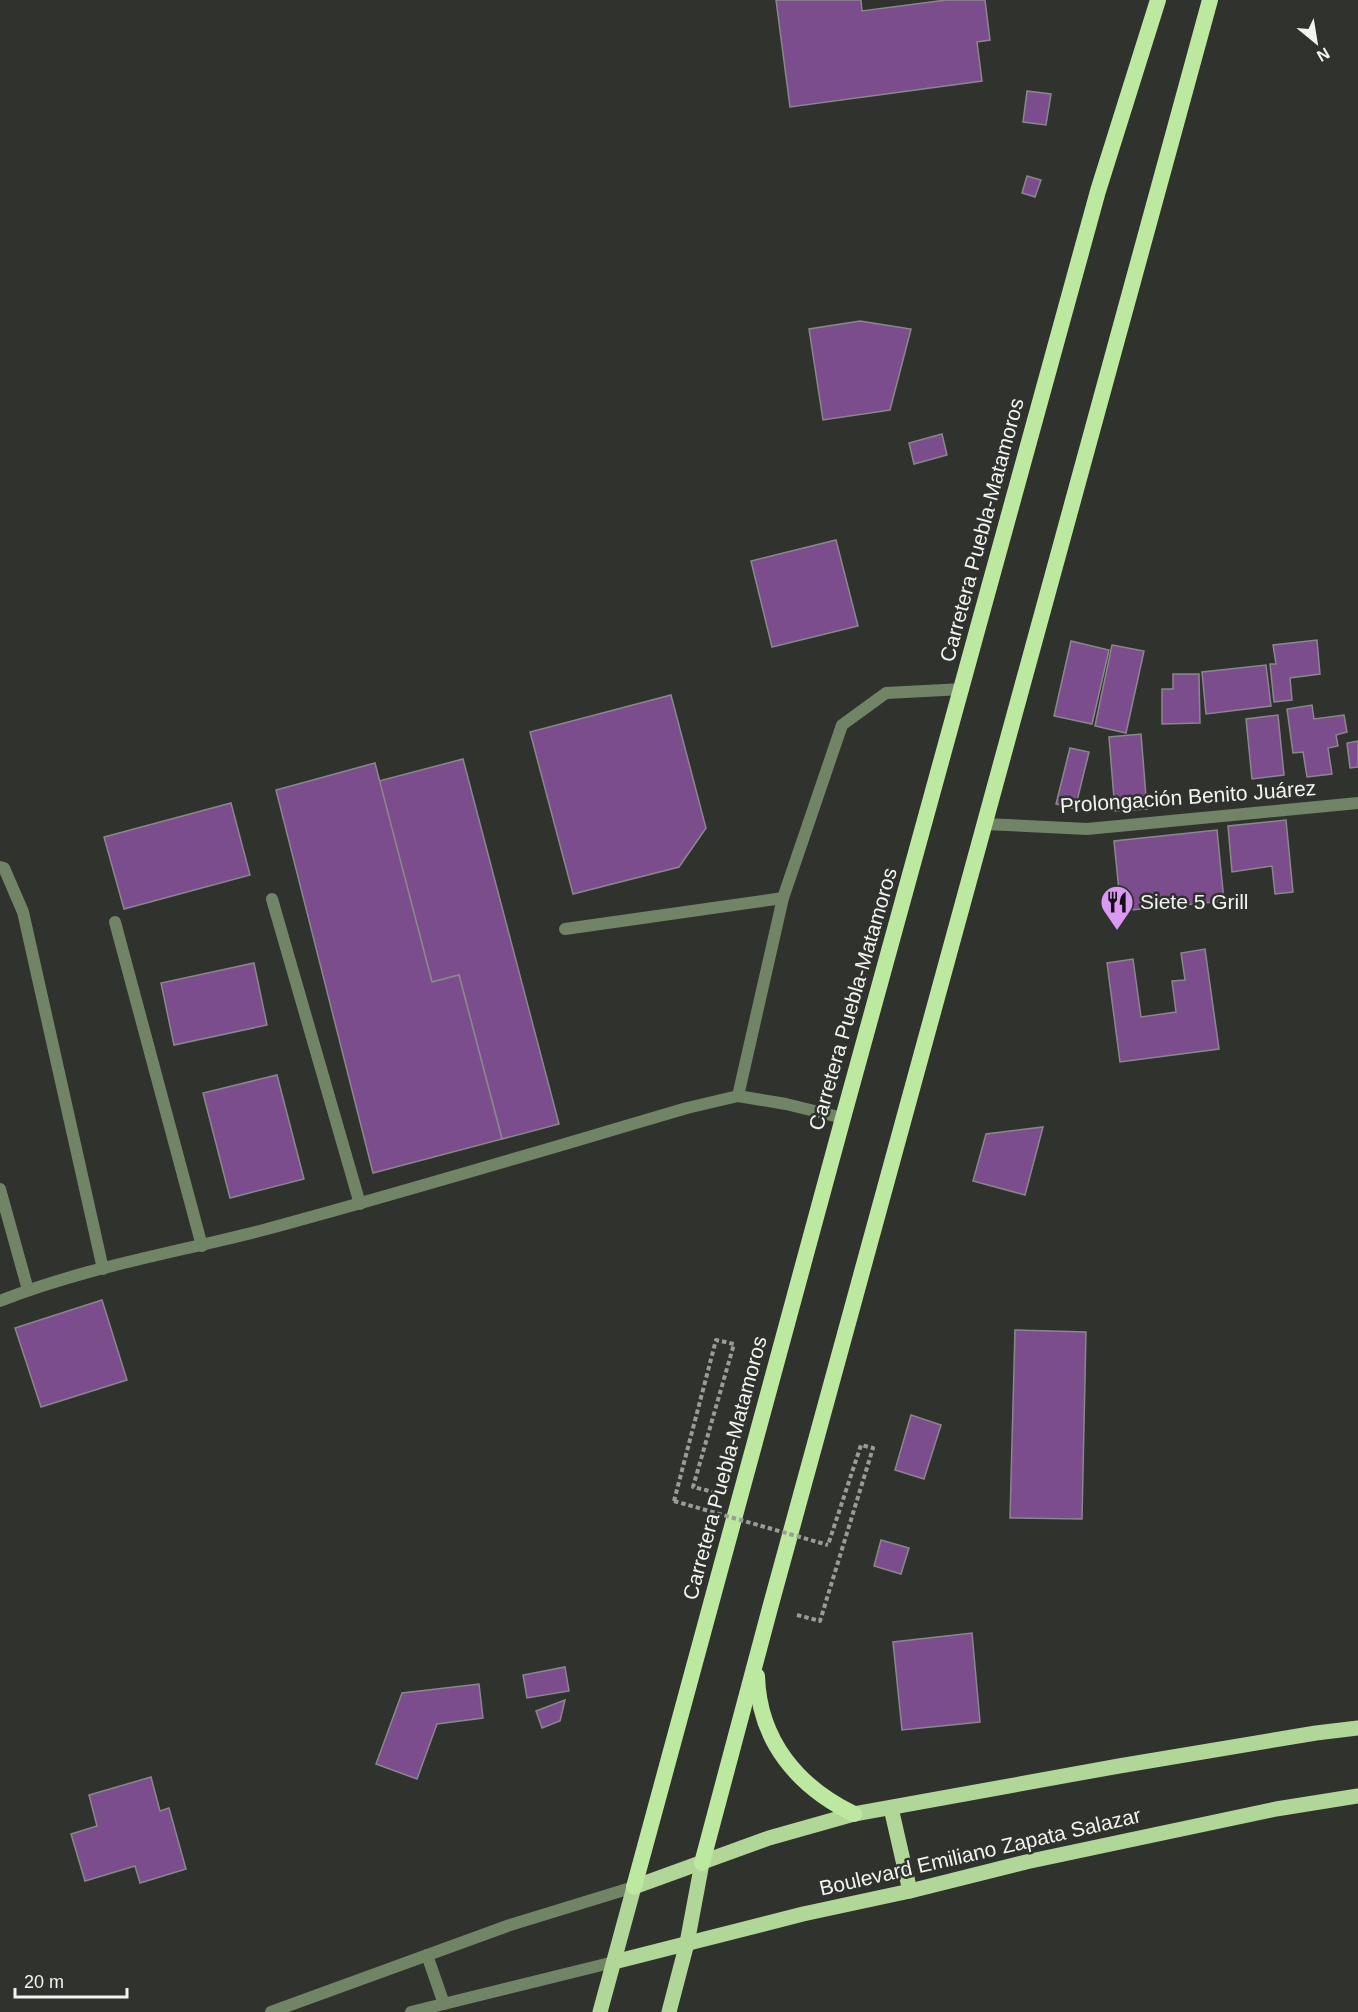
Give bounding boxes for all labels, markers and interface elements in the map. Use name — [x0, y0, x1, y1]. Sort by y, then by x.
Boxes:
north arrow — [1286, 12, 1346, 72]
text: N — [1314, 44, 1333, 65]
street label: Carretera Puebla-Matamoros — [935, 396, 1028, 664]
street label: Prolongación Benito Juárez — [1059, 776, 1317, 817]
street label: Carretera Puebla-Matamoros — [804, 865, 901, 1133]
restaurant icon: Siete 5 Grill — [1099, 884, 1135, 931]
place label: Siete 5 Grill — [1140, 890, 1249, 913]
street label: Carretera Puebla-Matamoros — [678, 1334, 771, 1602]
street label: Boulevard Emiliano Zapata Salazar — [817, 1803, 1143, 1900]
scale bar — [15, 1961, 128, 1999]
text: 20 m — [24, 1972, 64, 1992]

